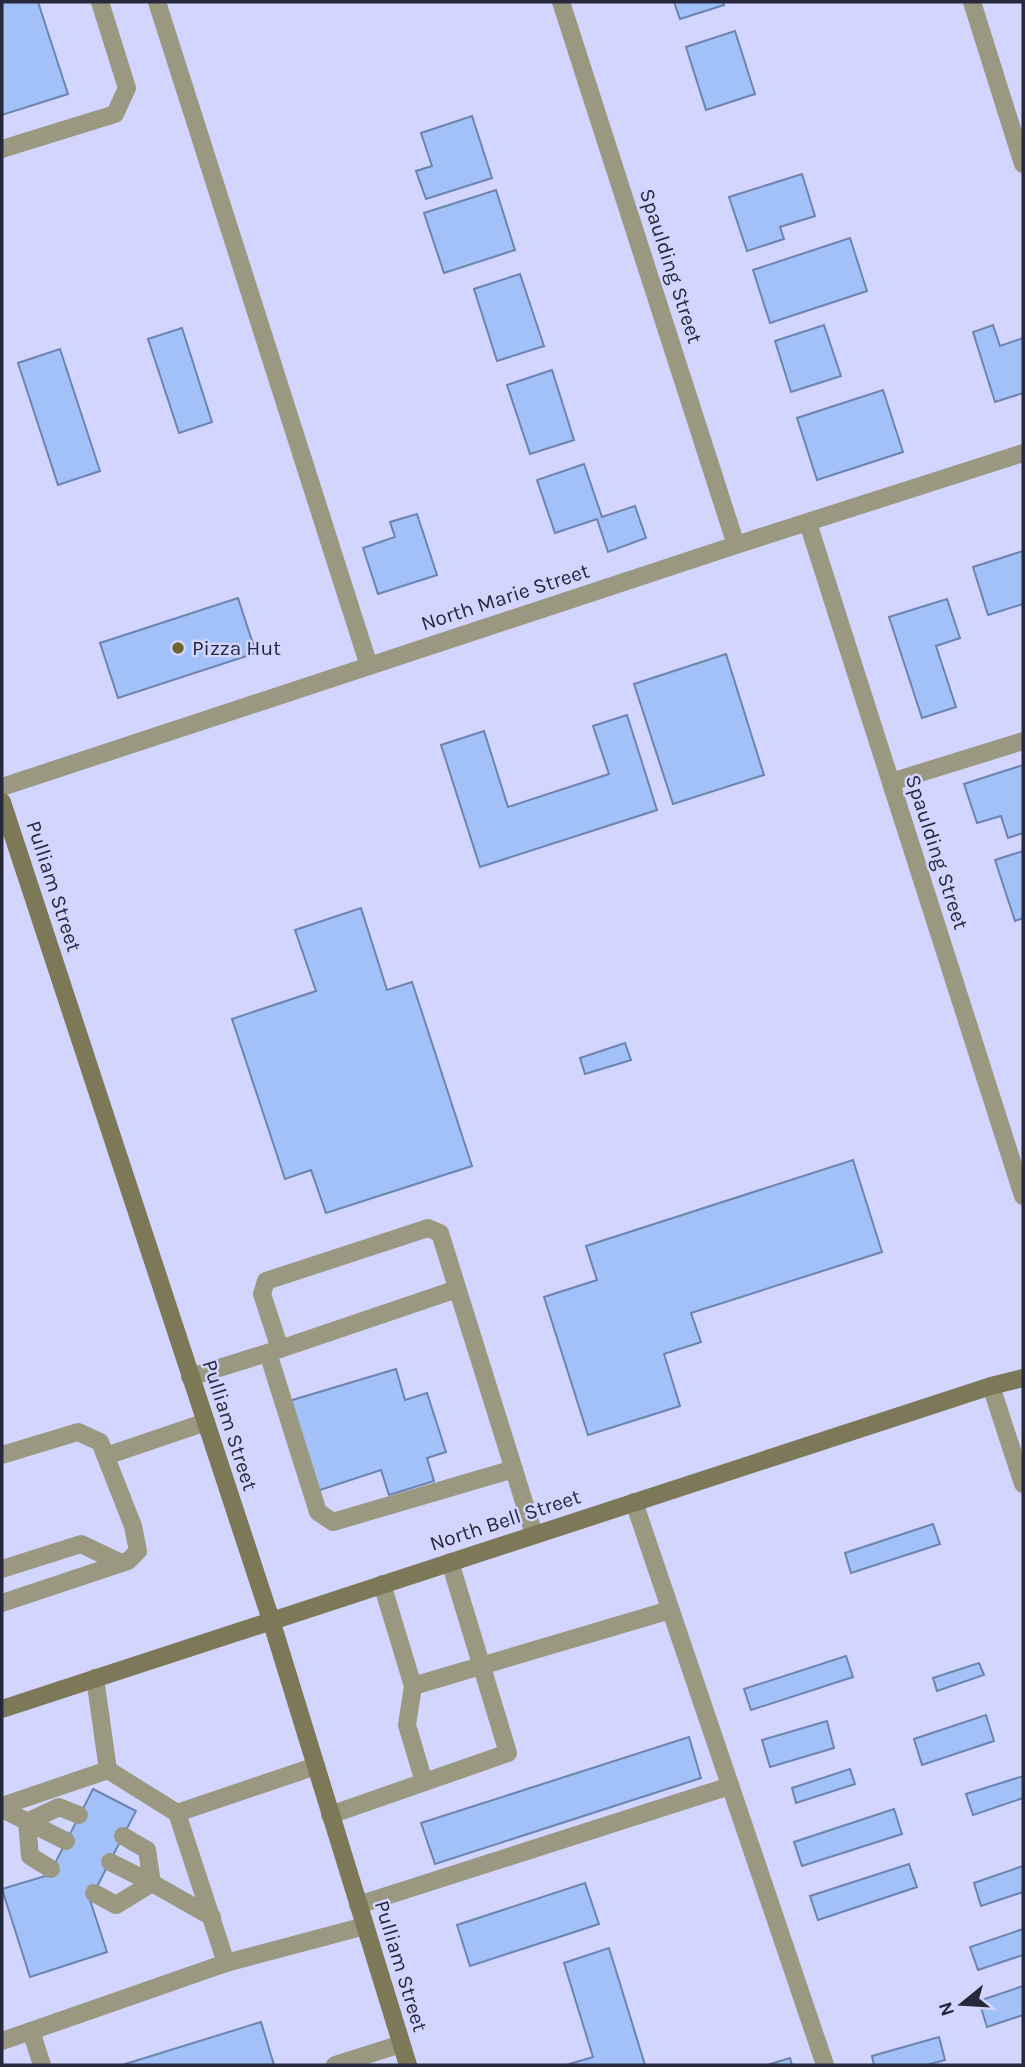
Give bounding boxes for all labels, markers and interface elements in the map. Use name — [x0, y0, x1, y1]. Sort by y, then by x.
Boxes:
street label: Spaulding Street — [635, 186, 707, 346]
street label: North Marie Street — [418, 558, 592, 636]
place label: Pizza Hut — [192, 636, 281, 660]
marker: Pizza Hut — [170, 640, 186, 656]
street label: Spaulding Street — [901, 772, 973, 932]
street label: Pulliam Street — [22, 818, 86, 955]
street label: Pulliam Street — [198, 1357, 262, 1494]
street label: North Bell Street — [427, 1484, 584, 1556]
street label: Pulliam Street — [370, 1897, 432, 2035]
north arrow — [927, 1969, 997, 2039]
text: N — [934, 1999, 959, 2019]

